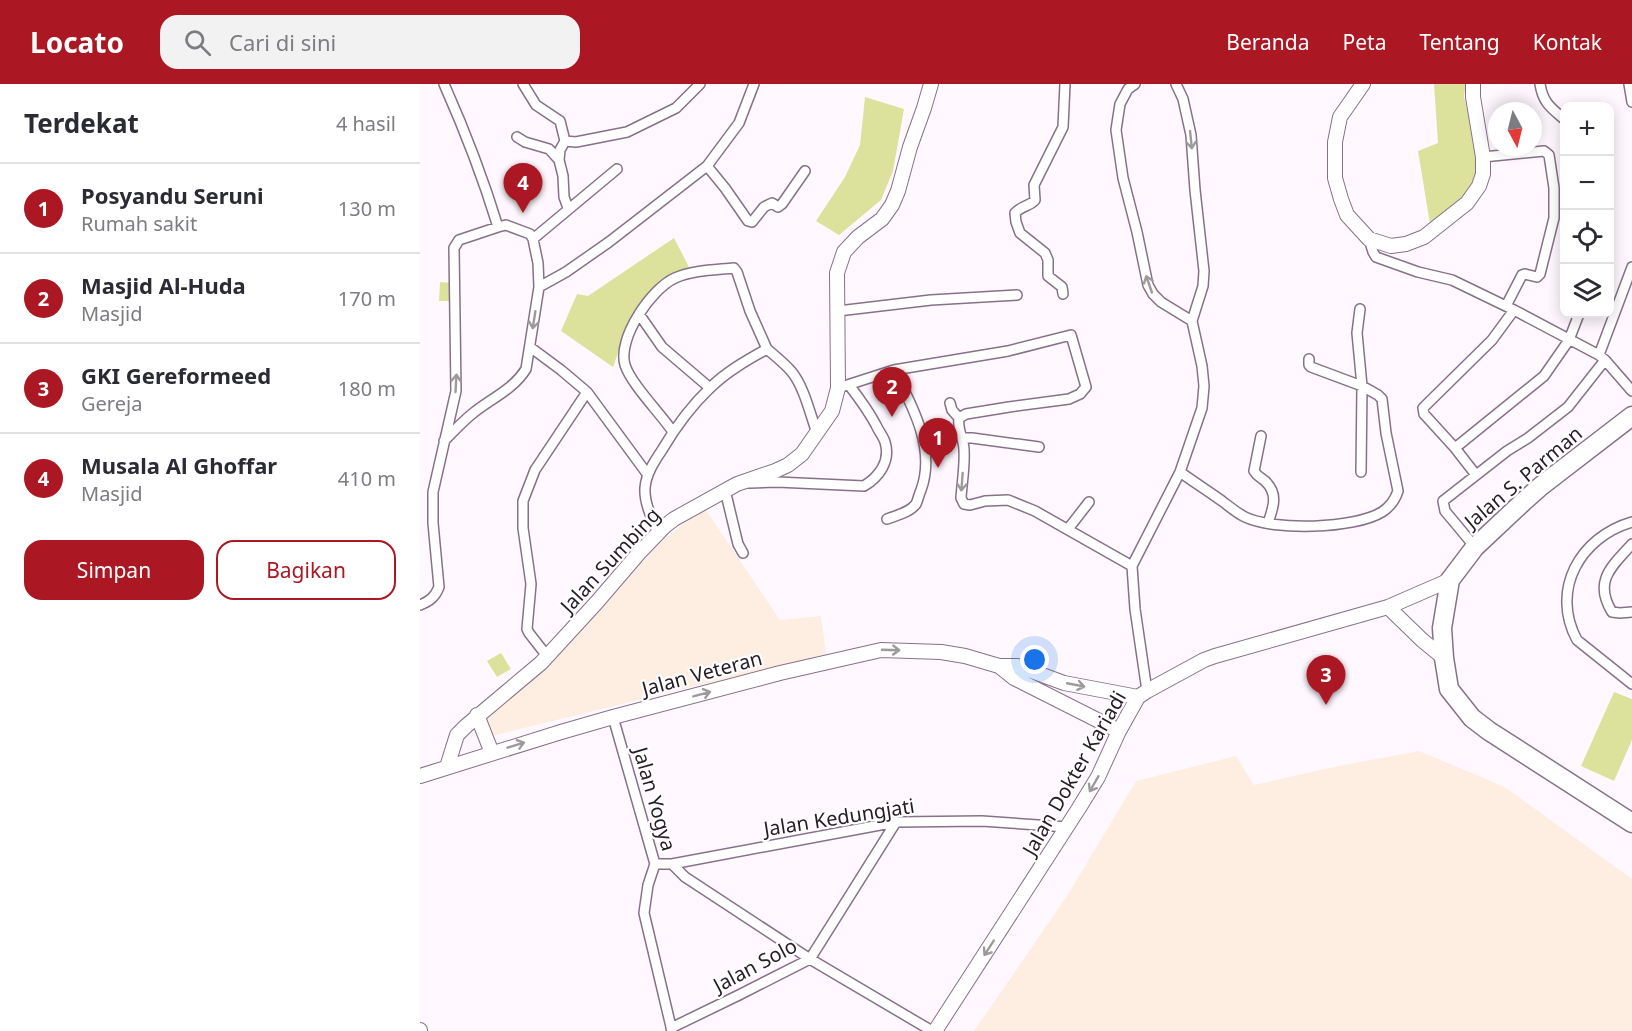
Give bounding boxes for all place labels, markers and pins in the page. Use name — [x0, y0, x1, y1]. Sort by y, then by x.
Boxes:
pin: 4 — [504, 164, 542, 213]
pin: 2 — [872, 368, 912, 417]
pin: 1 — [918, 418, 958, 468]
pin: 3 — [1306, 656, 1346, 705]

